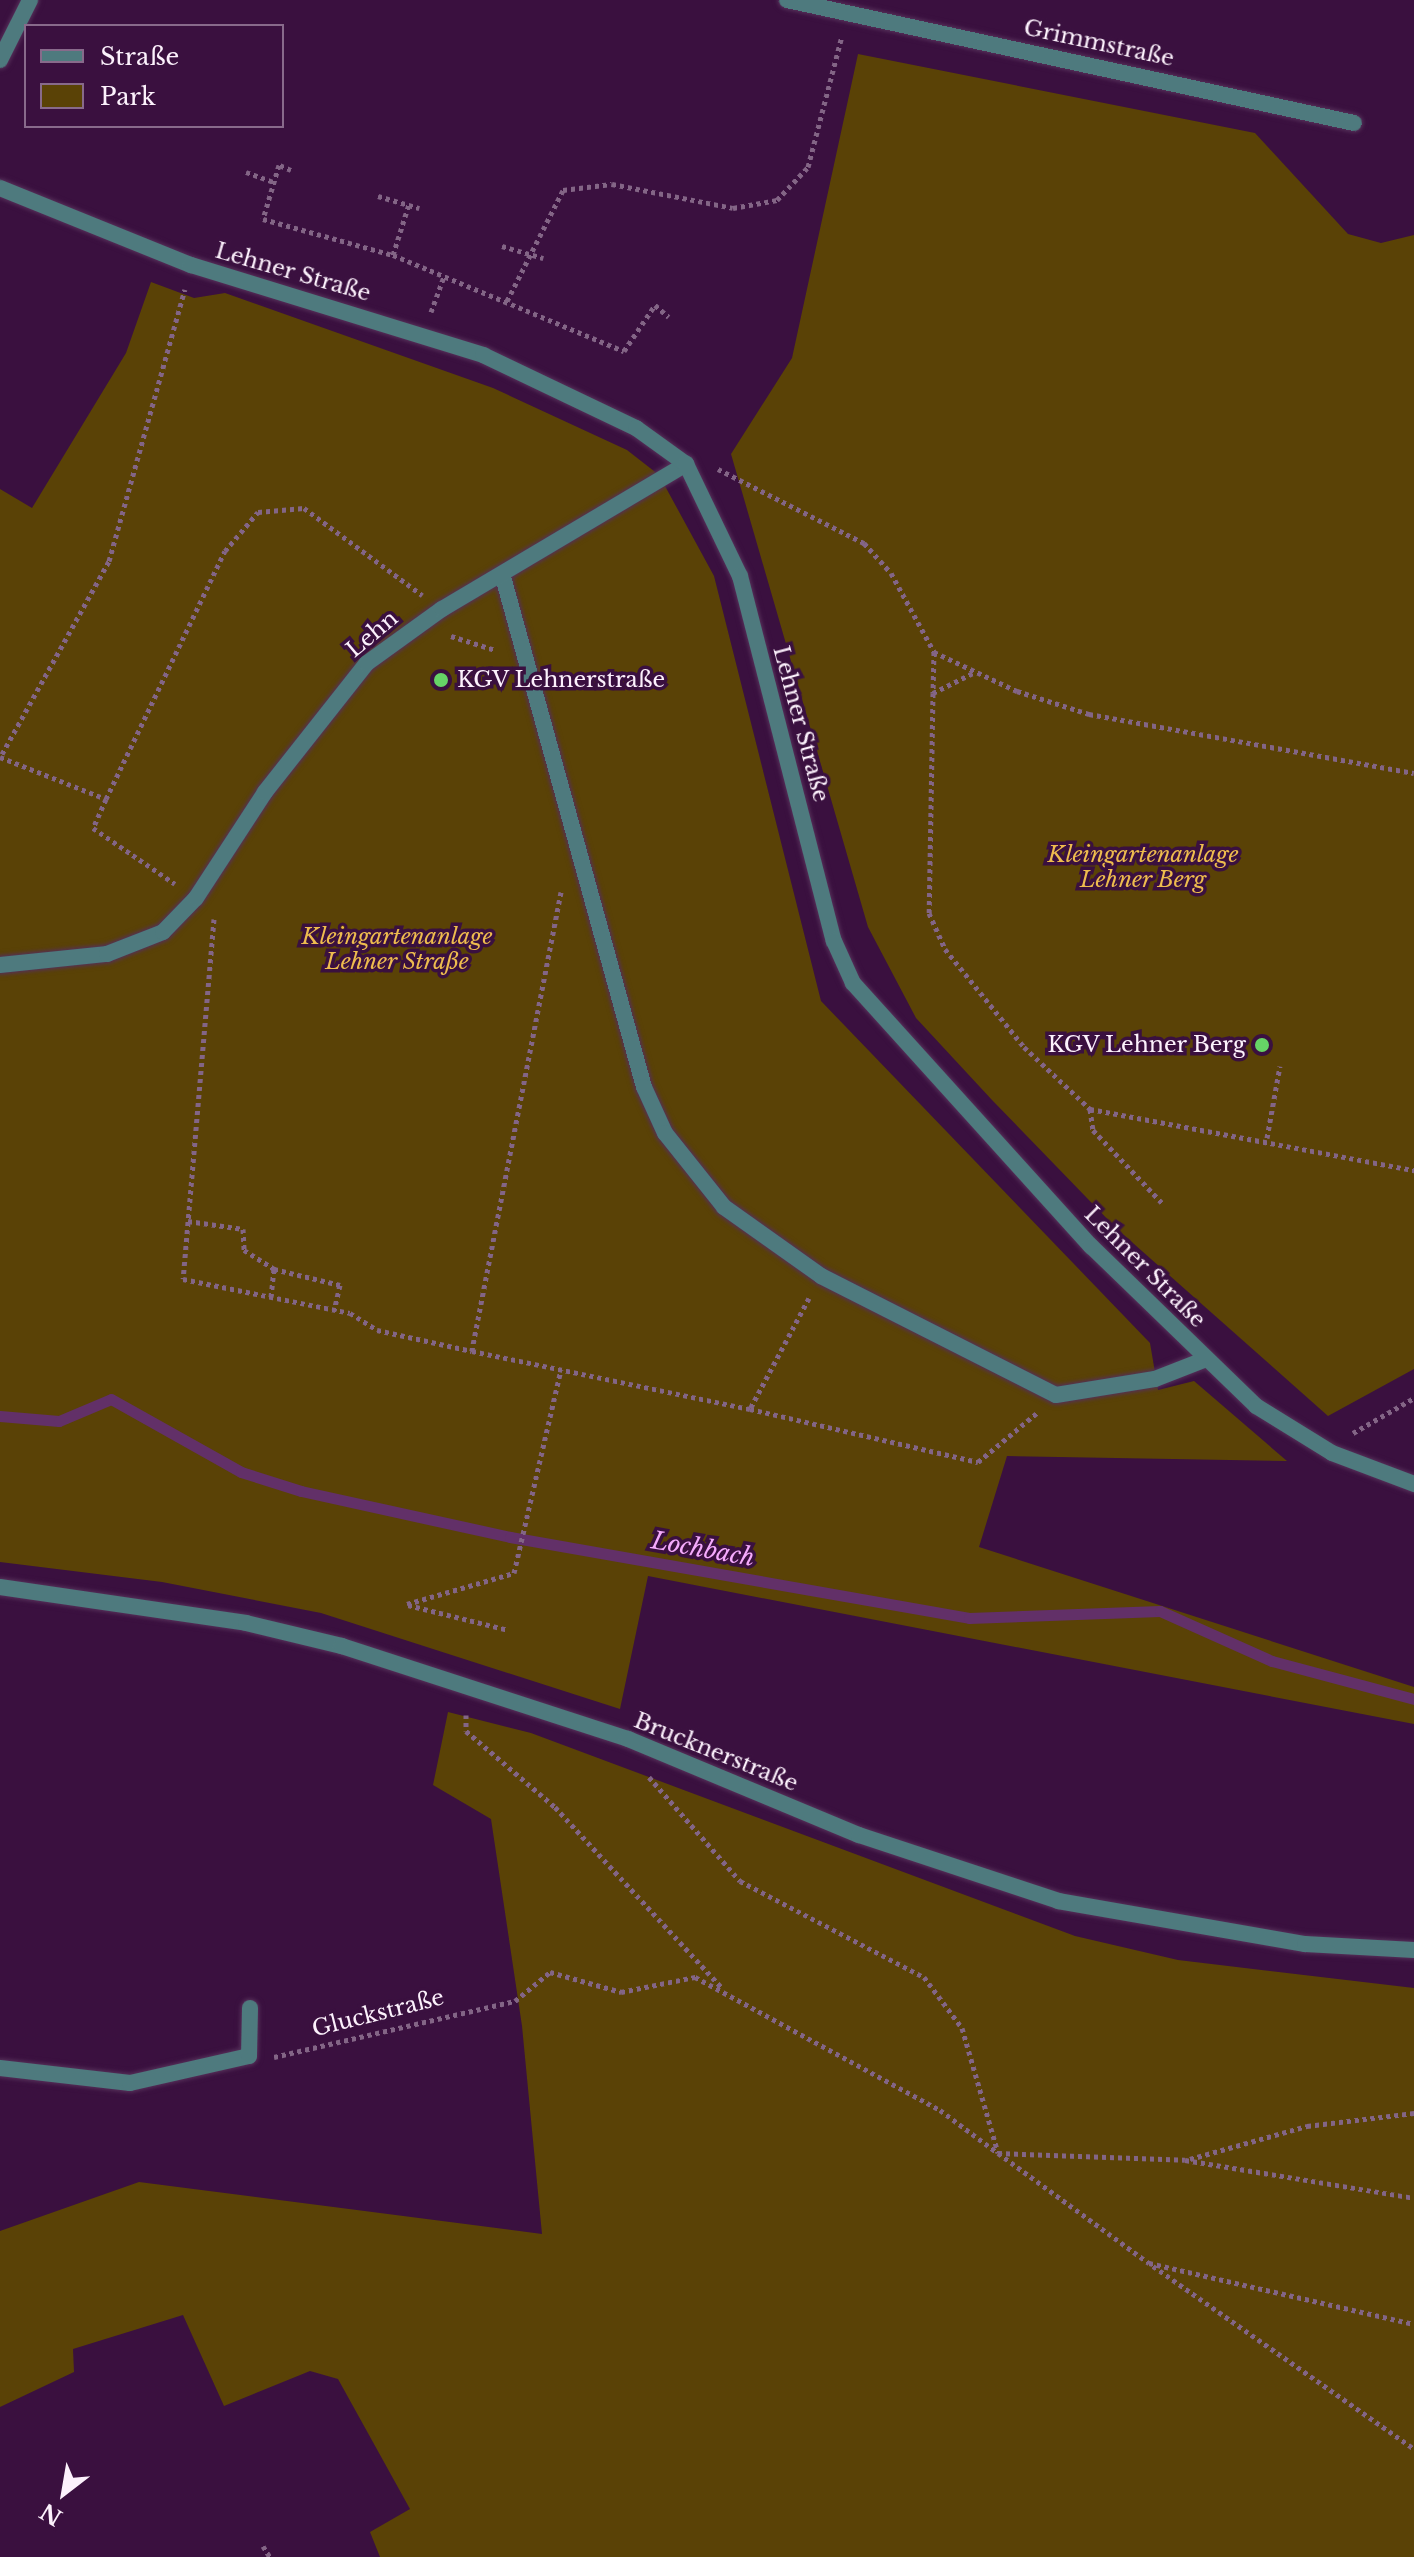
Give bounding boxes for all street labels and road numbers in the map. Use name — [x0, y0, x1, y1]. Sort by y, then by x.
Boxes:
street label: Grimmstraße — [1021, 14, 1177, 72]
street label: Lehner Straße — [212, 237, 374, 307]
street label: Lehn — [341, 605, 403, 663]
street label: Lehner Straße — [767, 643, 835, 805]
street label: Lehner Straße — [1079, 1201, 1211, 1333]
street label: Brucknerstraße — [630, 1707, 802, 1797]
street label: Gluckstraße — [309, 1984, 447, 2042]

